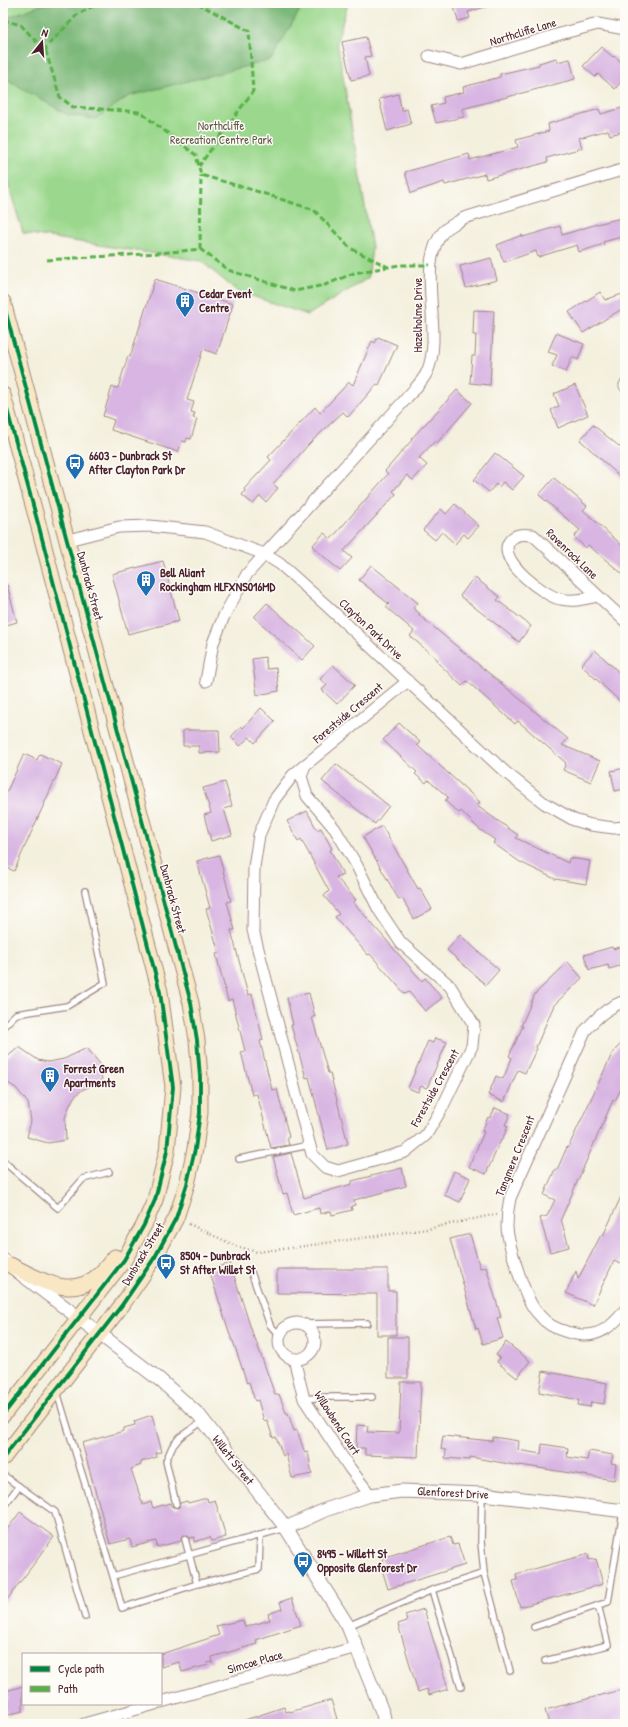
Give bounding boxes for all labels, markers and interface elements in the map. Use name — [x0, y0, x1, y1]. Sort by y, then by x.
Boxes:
street label: Northcliffe Lane — [487, 13, 558, 50]
north arrow — [22, 22, 62, 62]
text: N — [40, 25, 50, 40]
park label: Northcliffe Recreation Centre Park — [170, 117, 272, 148]
street label: Hazelholme Drive — [409, 277, 426, 352]
place label: Cedar Event Centre — [199, 285, 252, 316]
building icon: Cedar Event Centre — [174, 290, 196, 318]
place label: 6603 - Dunbrack St After Clayton Park Dr — [89, 447, 186, 479]
bus stop icon: 6603 - Dunbrack St After Clayton Park Dr — [64, 452, 86, 480]
street label: Ravenrock Lane — [543, 524, 602, 583]
street label: Dunbrack Street — [73, 550, 108, 623]
place label: Bell Aliant Rockingham HLFXNS016MD — [160, 564, 275, 596]
building icon: Bell Aliant Rockingham HLFXNS016MD — [135, 569, 157, 597]
street label: Clayton Park Drive — [336, 594, 407, 663]
street label: Forestside Crescent — [308, 678, 387, 748]
street label: Dunbrack Street — [156, 863, 191, 936]
street label: Forestside Crescent — [406, 1045, 463, 1131]
place label: Forrest Green Apartments — [63, 1060, 125, 1092]
building icon: Forrest Green Apartments — [39, 1065, 61, 1093]
street label: Tangmere Crescent — [491, 1112, 539, 1199]
street label: Dunbrack Street — [117, 1218, 168, 1288]
place label: 8504 - Dunbrack St After Willet St — [180, 1247, 256, 1278]
bus stop icon: 8504 - Dunbrack St After Willet St — [155, 1252, 177, 1280]
street label: Willowbend Court — [310, 1387, 365, 1459]
street label: Willett Street — [209, 1431, 259, 1489]
street label: Glenforest Drive — [417, 1482, 490, 1503]
place label: 8495 - Willett St Opposite Glenforest Dr — [317, 1545, 418, 1577]
bus stop icon: 8495 - Willett St Opposite Glenforest Dr — [292, 1550, 314, 1578]
street label: Simcoe Place — [225, 1646, 285, 1677]
legend — [22, 1653, 162, 1705]
text: Cycle path — [58, 1660, 104, 1677]
text: Path — [58, 1680, 78, 1697]

